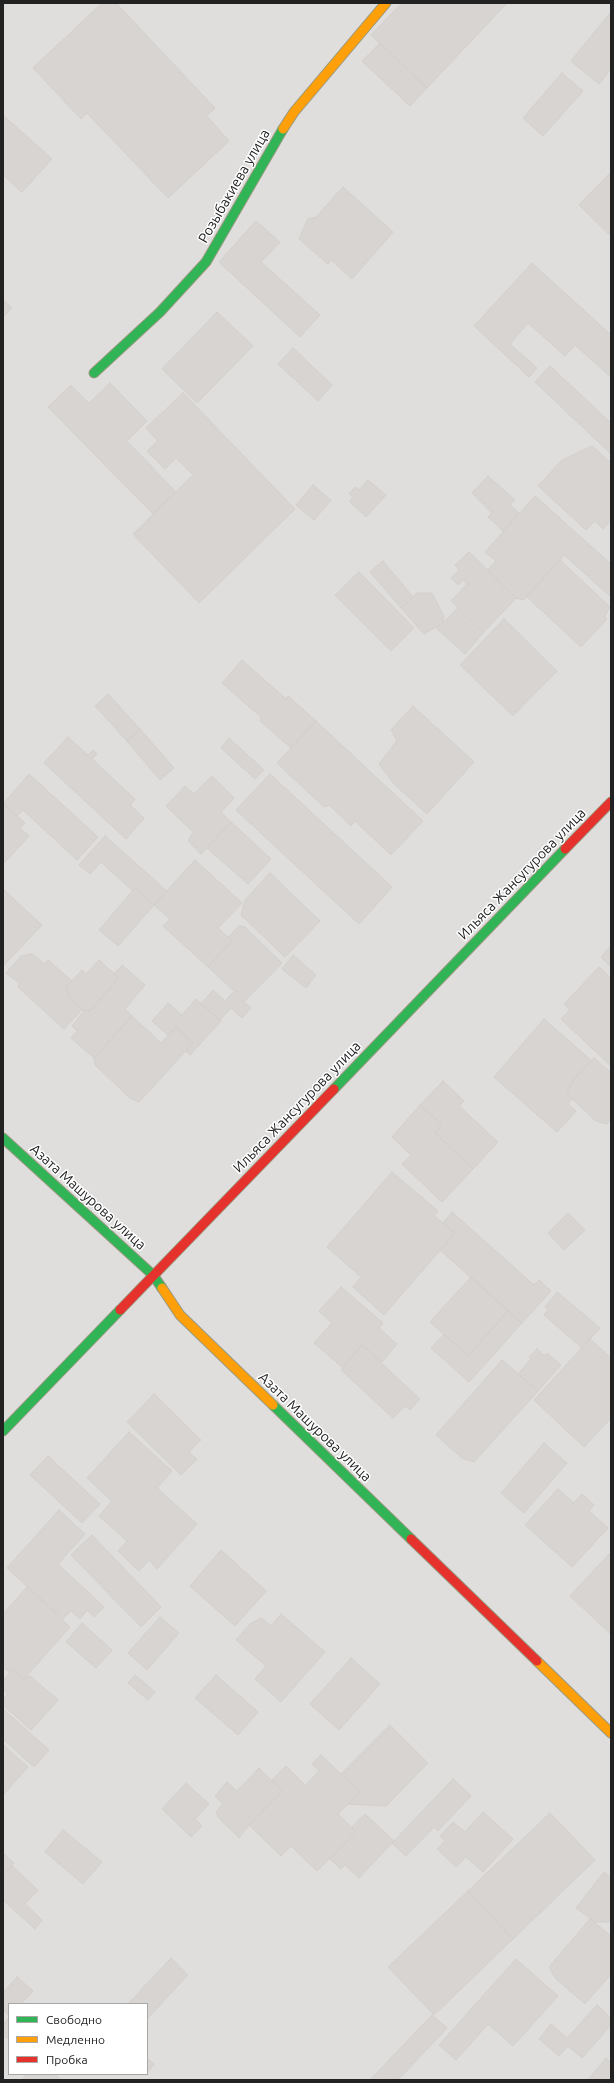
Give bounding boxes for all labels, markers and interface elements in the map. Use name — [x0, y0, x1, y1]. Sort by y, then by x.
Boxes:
street label: Розыбакиева улица — [195, 126, 273, 246]
street label: Ильяса Жансугурова улица — [455, 805, 589, 943]
street label: Ильяса Жансугурова улица — [230, 1038, 364, 1176]
street label: Азата Машурова улица — [27, 1141, 149, 1253]
street label: Азата Машурова улица — [255, 1369, 375, 1485]
legend — [8, 2003, 148, 2075]
text: Свободно — [46, 2013, 102, 2026]
text: Медленно — [46, 2033, 105, 2046]
text: Пробка — [46, 2053, 88, 2066]

